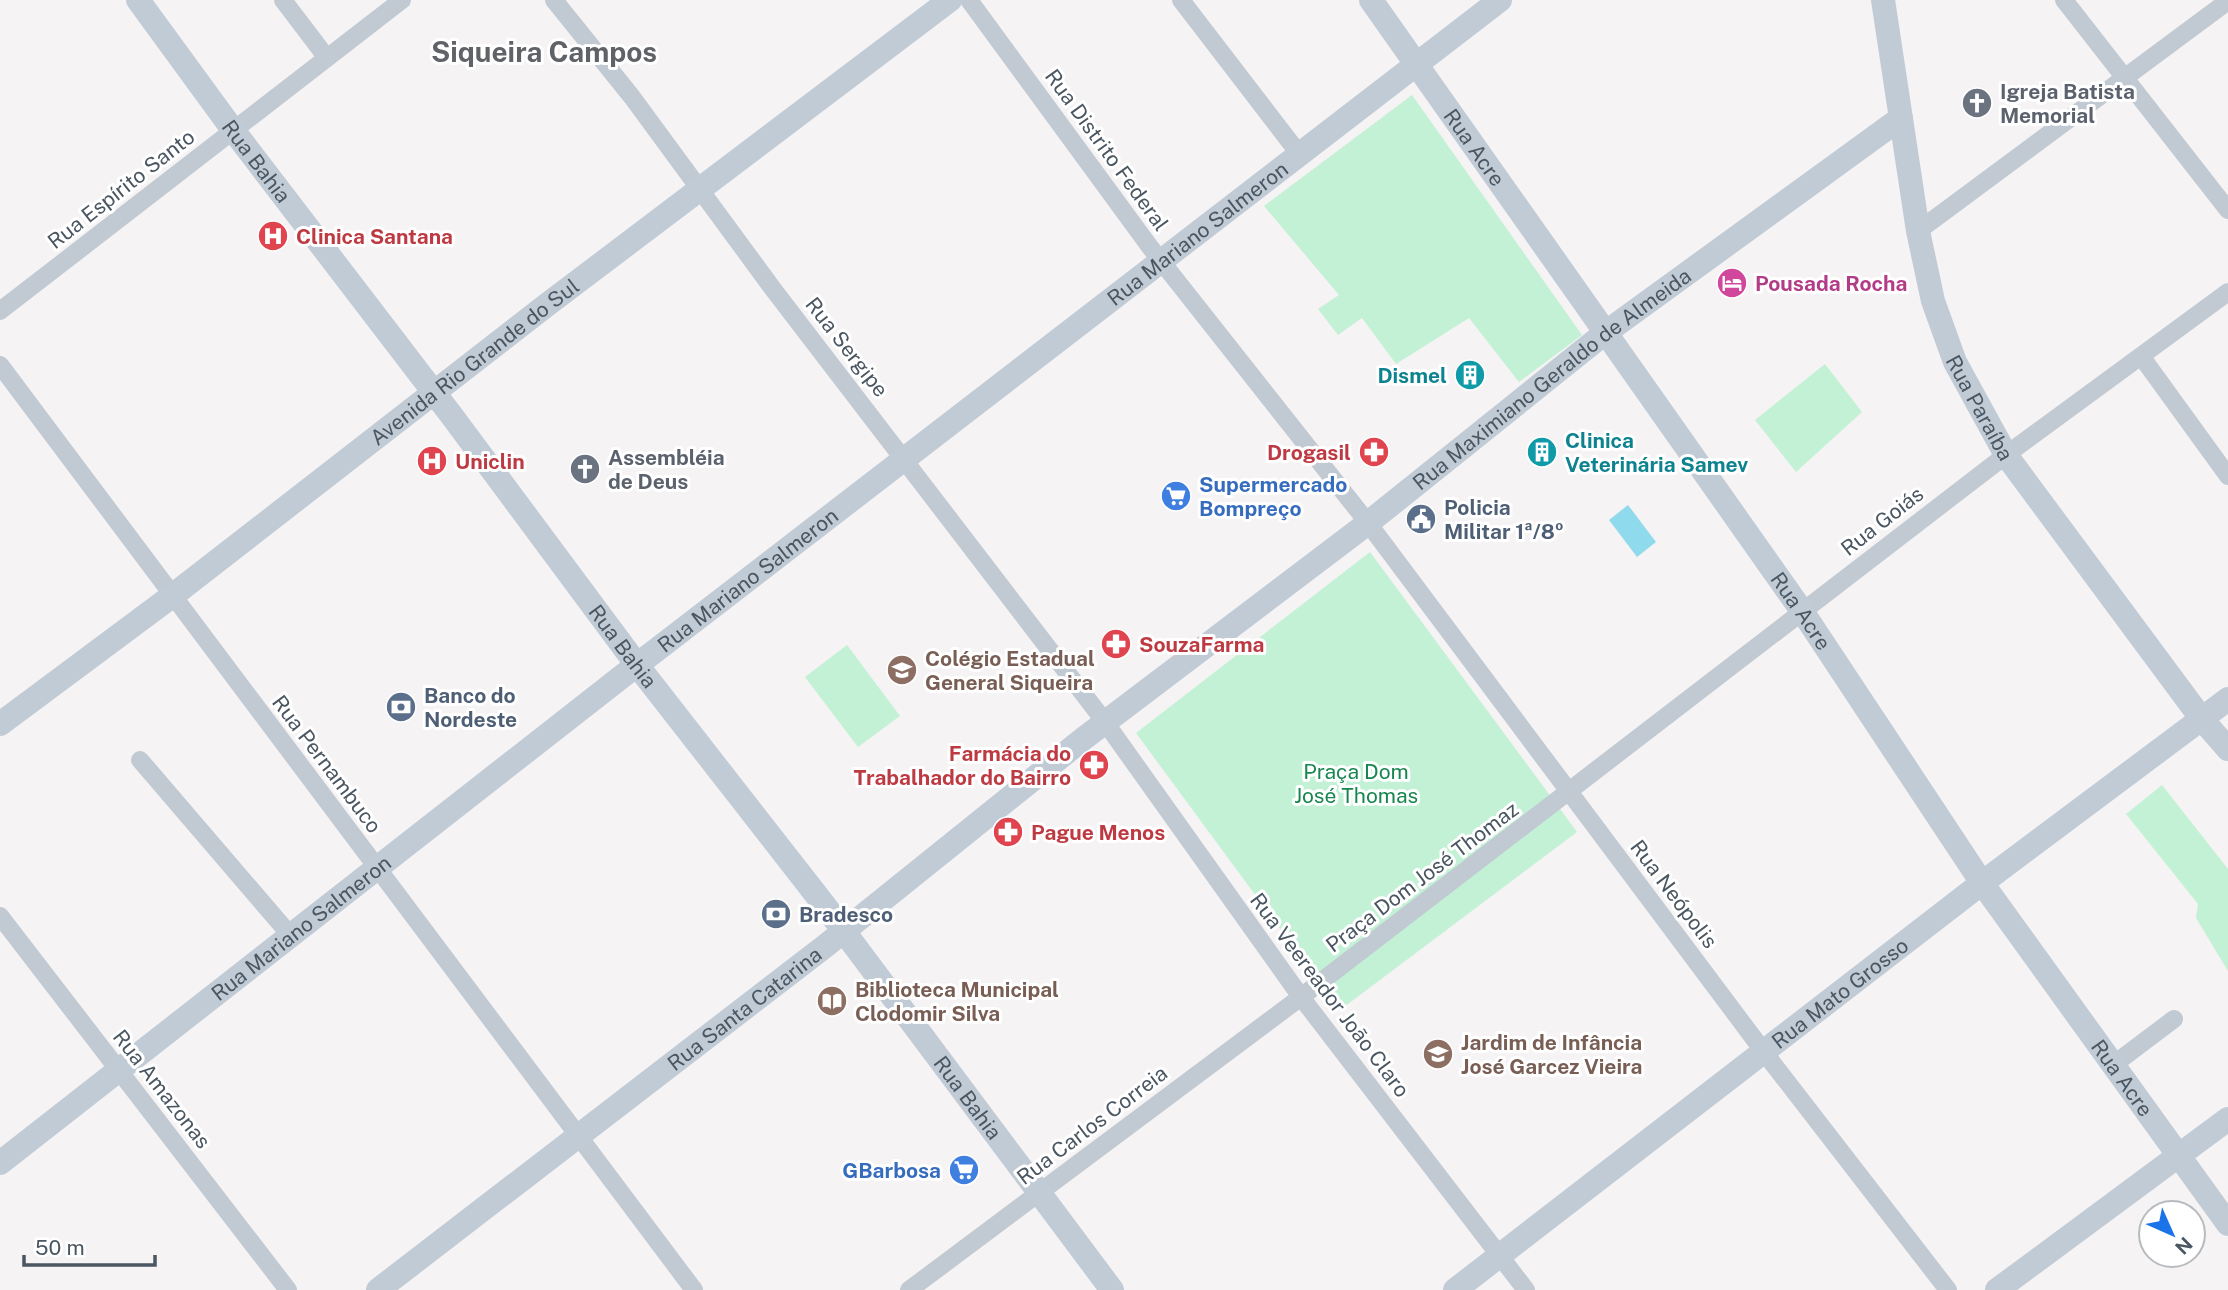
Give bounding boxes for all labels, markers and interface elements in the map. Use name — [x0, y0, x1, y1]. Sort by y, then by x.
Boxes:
district label: Siqueira Campos — [431, 35, 657, 68]
street label: Rua Distrito Federal — [1040, 64, 1174, 236]
place label: Igreja Batista Memorial — [2000, 79, 2135, 128]
church icon: Igreja Batista Memorial — [1960, 86, 1994, 120]
street label: Rua Acre — [1439, 104, 1511, 191]
street label: Rua Bahia — [217, 115, 296, 207]
street label: Rua Espírito Santo — [43, 124, 199, 254]
street label: Rua Mariano Salmeron — [1102, 156, 1293, 311]
hospital icon: Clinica Santana — [256, 219, 290, 253]
place label: Clinica Santana — [296, 224, 453, 249]
street label: Rua Maximiano Geraldo de Almeida — [1408, 263, 1695, 495]
hotel icon: Pousada Rocha — [1715, 266, 1749, 300]
place label: Pousada Rocha — [1755, 271, 1907, 296]
street label: Avenida Rio Grande do Sul — [365, 273, 583, 450]
street label: Rua Sergipe — [800, 292, 894, 402]
street label: Rua Paraíba — [1941, 350, 2019, 465]
building icon: Dismel — [1453, 358, 1487, 392]
place label: Dismel — [1377, 363, 1447, 388]
place label: Clinica Veterinária Samev — [1565, 428, 1748, 477]
pharmacy icon: Drogasil — [1357, 435, 1391, 469]
building icon: Clinica Veterinária Samev — [1525, 435, 1559, 469]
place label: Drogasil — [1267, 440, 1351, 465]
hospital icon: Uniclin — [415, 444, 449, 478]
place label: Assembléia de Deus — [608, 445, 725, 494]
place label: Uniclin — [455, 449, 525, 474]
church icon: Assembléia de Deus — [568, 452, 602, 486]
place label: Supermercado Bompreço — [1199, 472, 1347, 521]
supermarket icon: Supermercado Bompreço — [1159, 479, 1193, 513]
street label: Rua Goiás — [1836, 481, 1928, 561]
place label: Policia Militar 1ª/8º — [1444, 495, 1563, 544]
street label: Rua Mariano Salmeron — [652, 502, 843, 657]
public building icon: Policia Militar 1ª/8º — [1404, 502, 1438, 536]
street label: Rua Acre — [1766, 567, 1837, 654]
street label: Rua Bahia — [584, 600, 662, 693]
pharmacy icon: SouzaFarma — [1099, 627, 1133, 661]
place label: SouzaFarma — [1139, 632, 1264, 657]
place label: Colégio Estadual General Siqueira — [925, 646, 1095, 695]
school or university icon: Colégio Estadual General Siqueira — [885, 653, 919, 687]
place label: Banco do Nordeste — [424, 683, 517, 732]
street label: Rua Pernambuco — [267, 690, 387, 838]
bank icon: Banco do Nordeste — [384, 690, 418, 724]
place label: Farmácia do Trabalhador do Bairro — [853, 741, 1071, 790]
pharmacy icon: Farmácia do Trabalhador do Bairro — [1077, 748, 1111, 782]
park label: Praça Dom José Thomas — [1294, 759, 1418, 808]
street label: Praça Dom José Thomaz — [1321, 797, 1523, 957]
pharmacy icon: Pague Menos — [991, 815, 1025, 849]
place label: Pague Menos — [1031, 820, 1165, 845]
street label: Rua Neópolis — [1625, 835, 1723, 953]
street label: Rua Mariano Salmeron — [206, 850, 396, 1006]
street label: Rua Veereador João Claro — [1245, 888, 1415, 1102]
bank icon: Bradesco — [759, 897, 793, 931]
place label: Bradesco — [799, 902, 893, 927]
street label: Rua Mato Grosso — [1766, 932, 1913, 1054]
street label: Rua Santa Catarina — [662, 941, 826, 1075]
place label: Biblioteca Municipal Clodomir Silva — [855, 977, 1059, 1026]
library icon: Biblioteca Municipal Clodomir Silva — [815, 984, 849, 1018]
street label: Rua Amazonas — [108, 1025, 216, 1153]
place label: Jardim de Infância José Garcez Vieira — [1461, 1030, 1642, 1079]
street label: Rua Acre — [2086, 1034, 2159, 1121]
school or university icon: Jardim de Infância José Garcez Vieira — [1421, 1037, 1455, 1071]
street label: Rua Bahia — [929, 1051, 1007, 1144]
street label: Rua Carlos Correia — [1012, 1060, 1172, 1190]
supermarket icon: GBarbosa — [947, 1153, 981, 1187]
place label: GBarbosa — [842, 1158, 941, 1183]
north arrow — [2137, 1199, 2207, 1269]
scale bar — [24, 1224, 156, 1268]
text: N — [2171, 1233, 2197, 1259]
text: 50 m — [35, 1235, 85, 1260]

